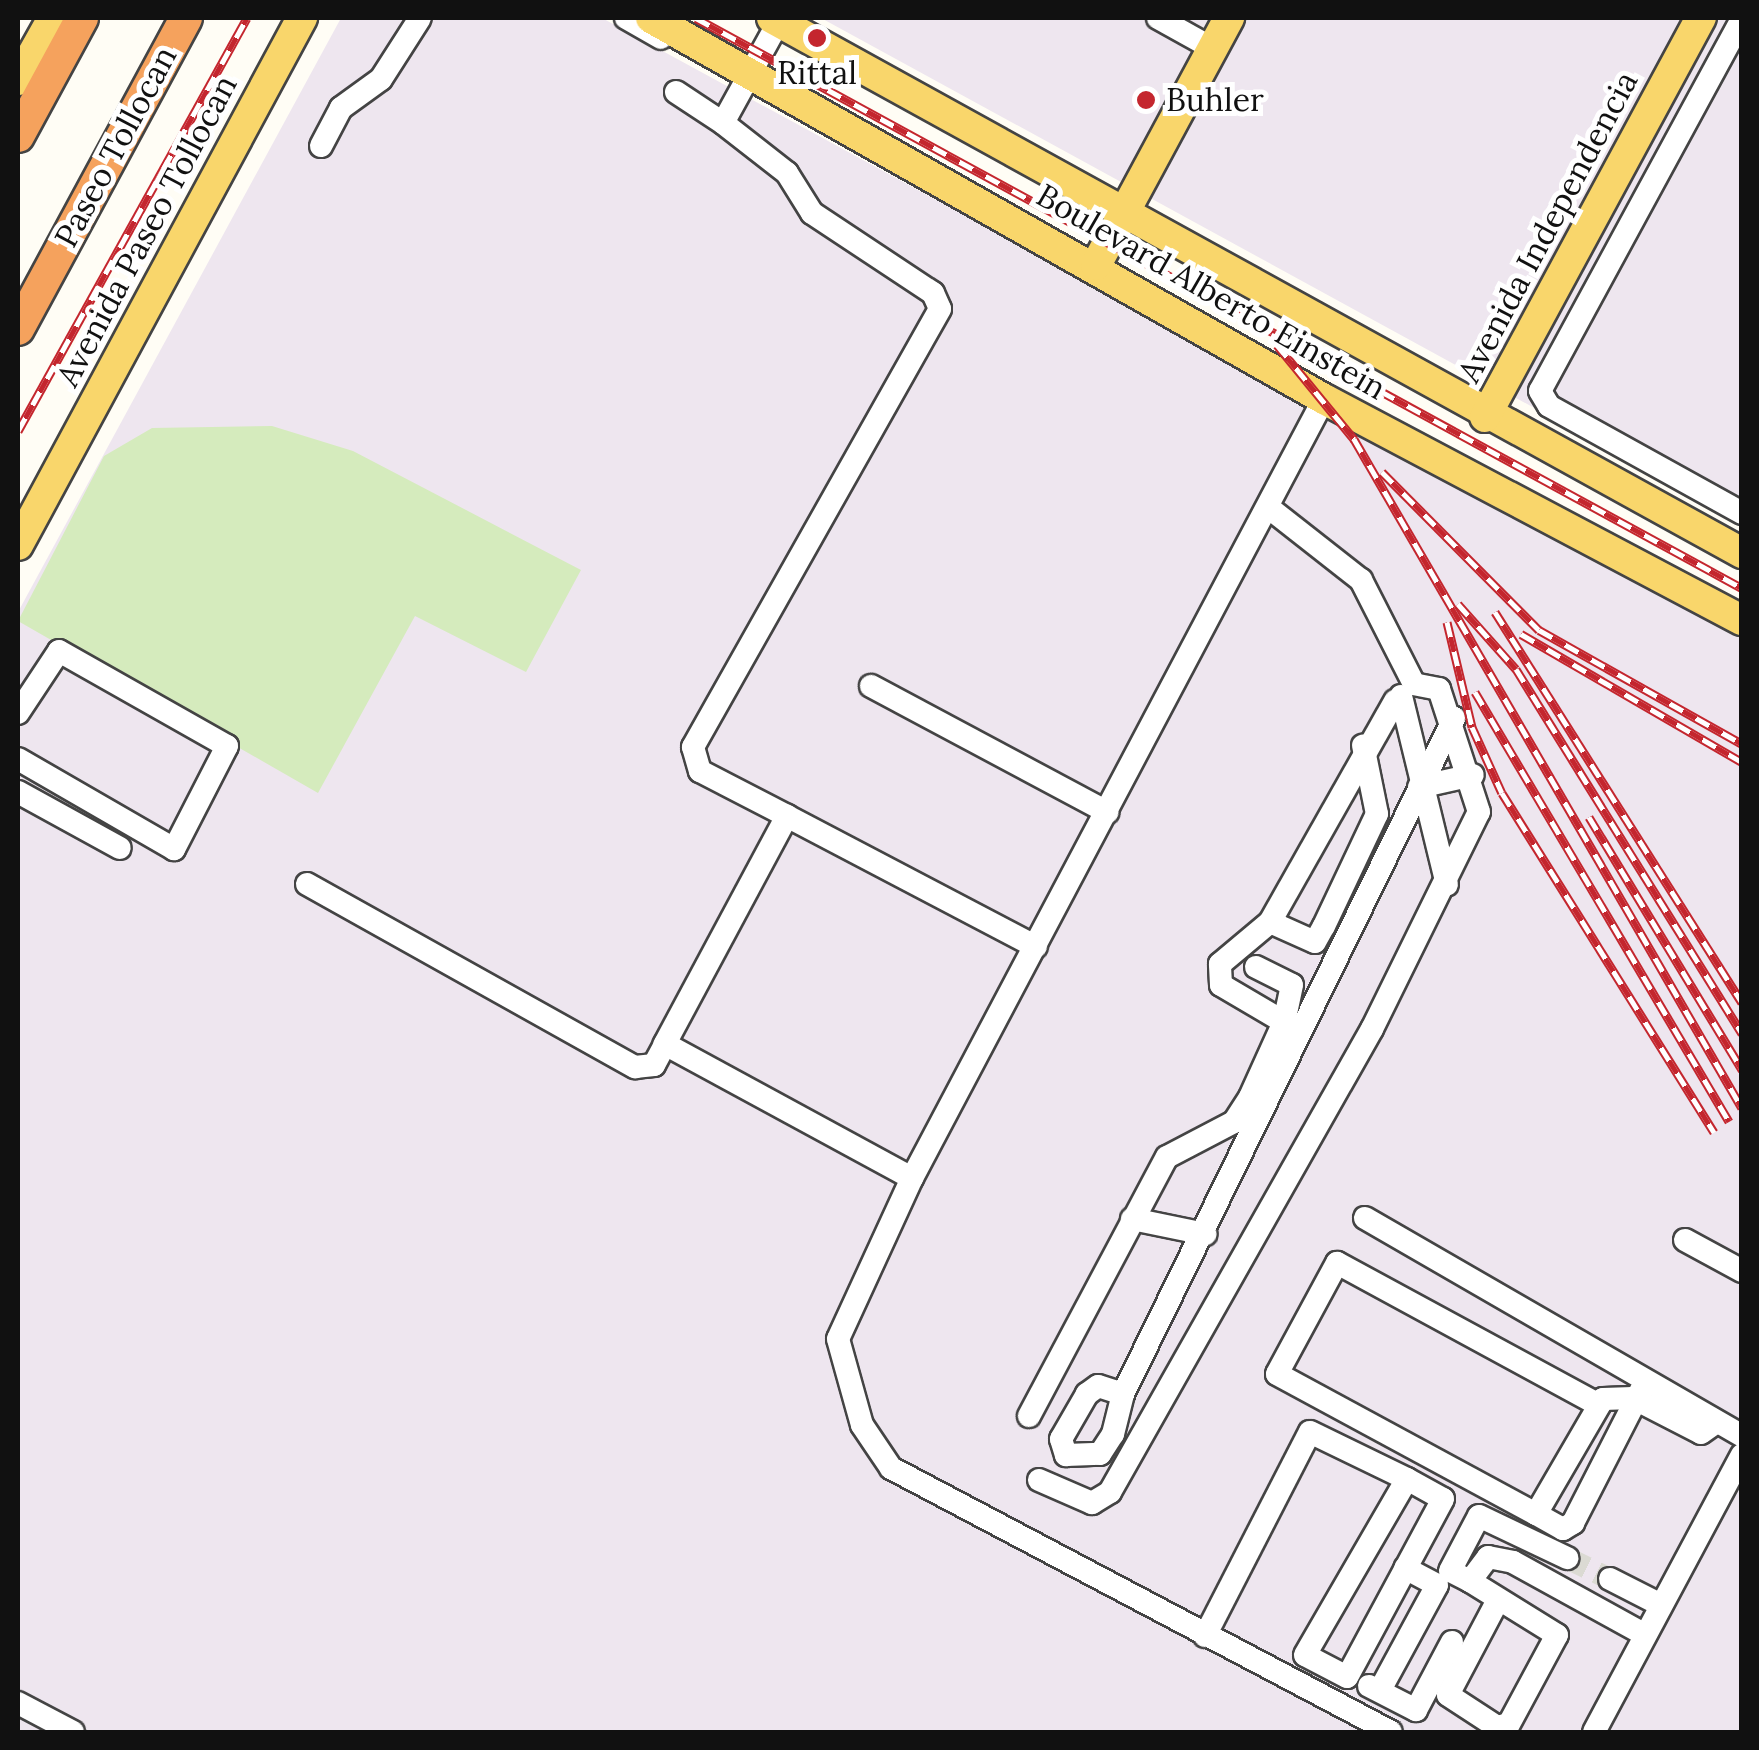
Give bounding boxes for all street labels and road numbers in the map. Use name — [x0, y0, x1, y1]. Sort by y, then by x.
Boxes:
street label: Paseo Tollocan — [47, 40, 185, 254]
street label: Avenida Independencia — [1450, 65, 1646, 389]
street label: Avenida Paseo Tollocan — [49, 69, 245, 393]
street label: Boulevard Alberto Einstein — [1030, 176, 1392, 408]

